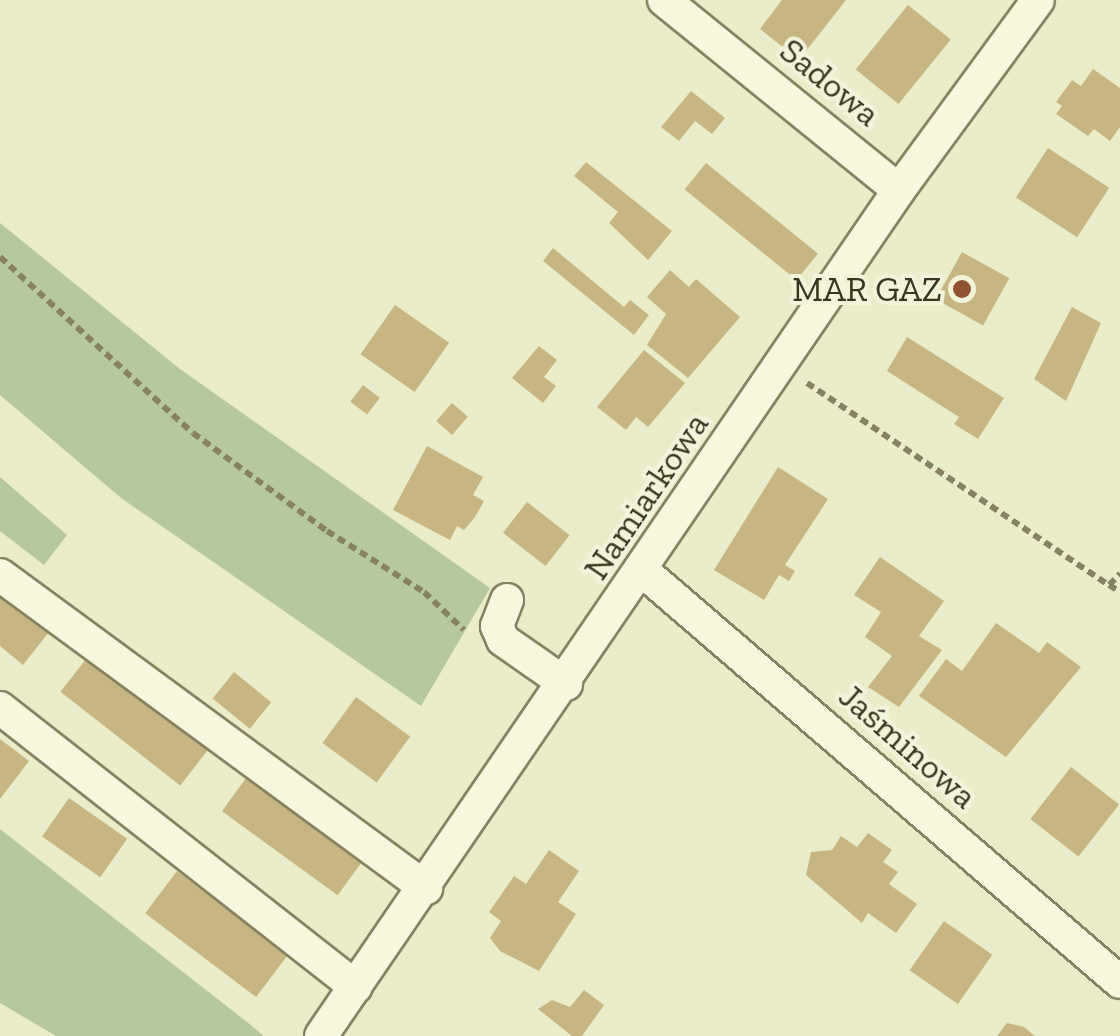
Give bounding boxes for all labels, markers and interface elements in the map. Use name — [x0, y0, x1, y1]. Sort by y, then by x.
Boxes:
street label: Sadowa — [772, 29, 888, 135]
place label: MAR GAZ — [792, 268, 942, 310]
marker: MAR GAZ — [951, 278, 973, 300]
street label: Namiarkowa — [575, 405, 717, 587]
street label: Jaśminowa — [831, 675, 985, 817]

